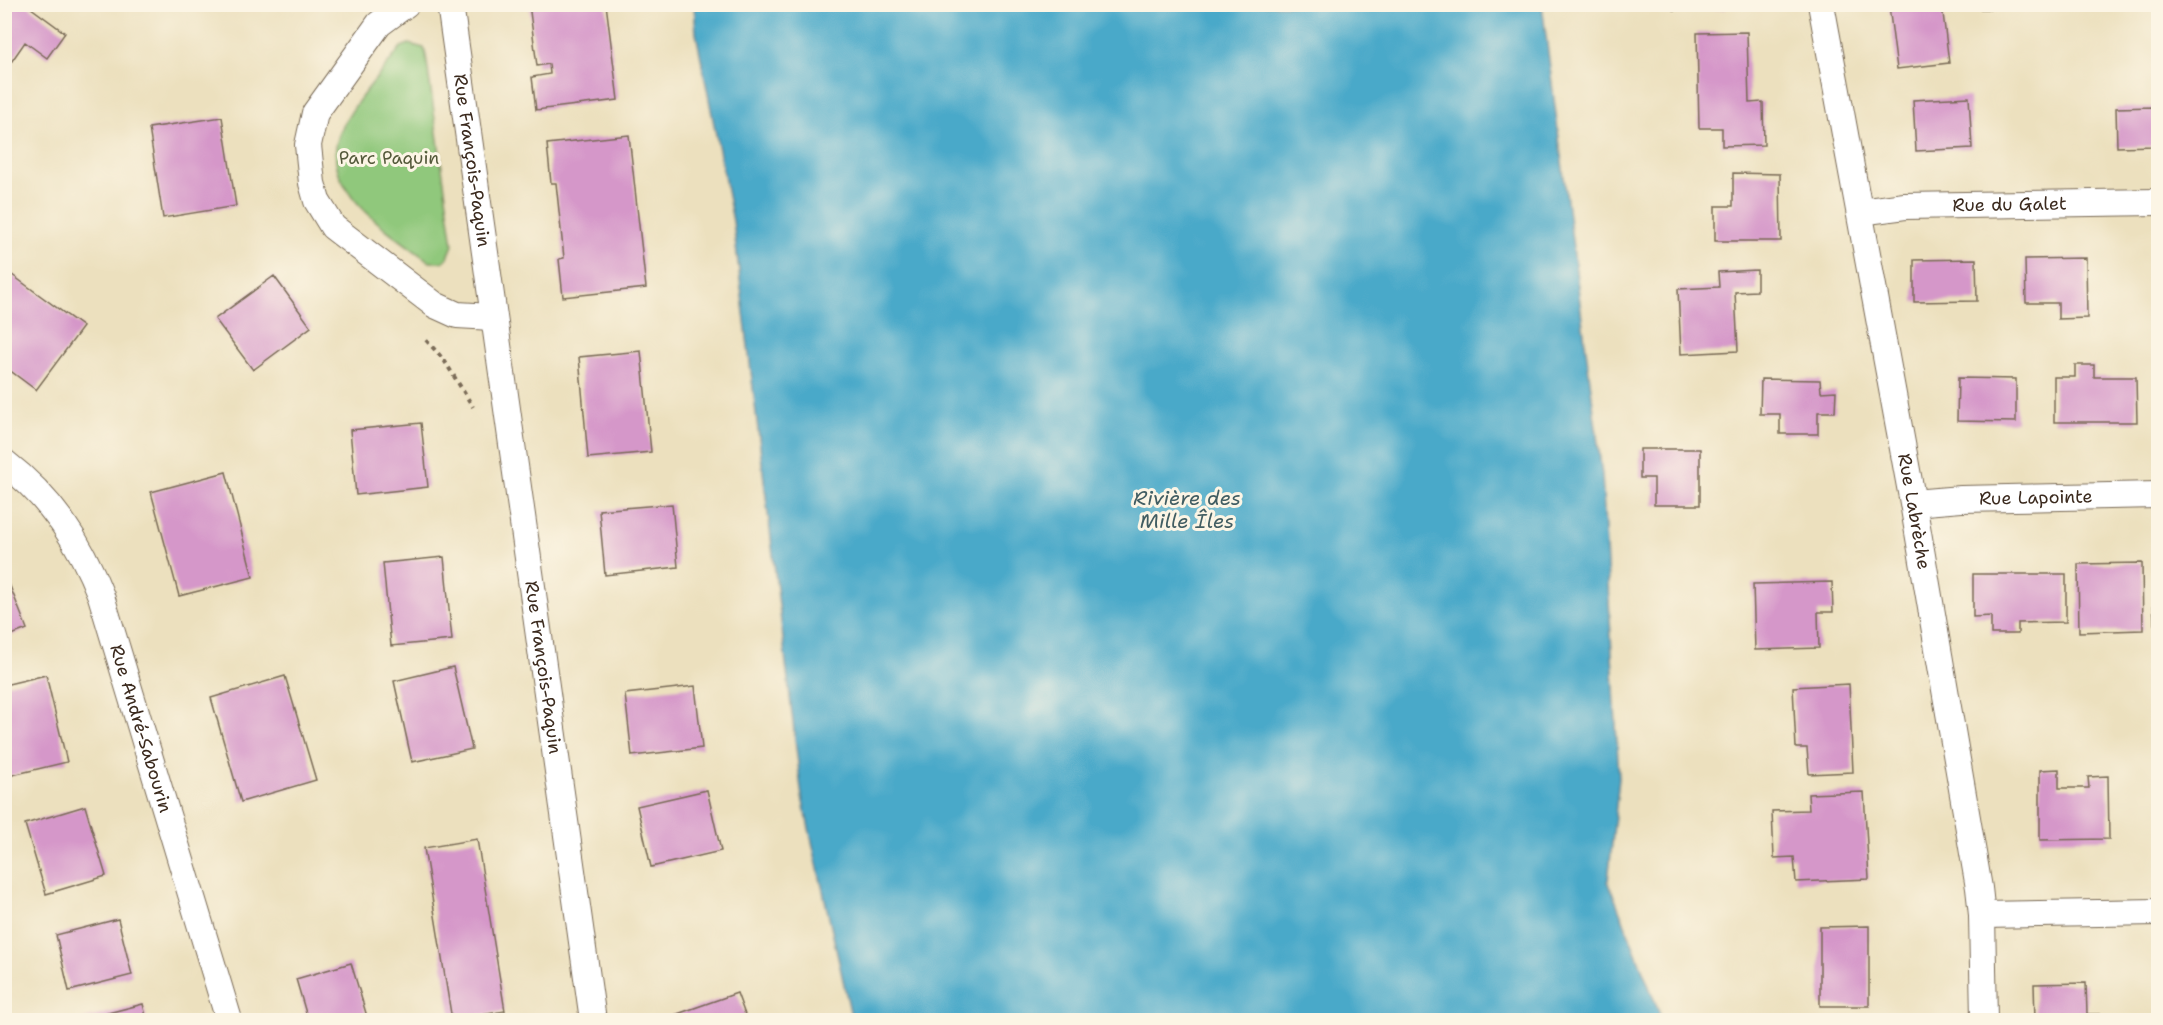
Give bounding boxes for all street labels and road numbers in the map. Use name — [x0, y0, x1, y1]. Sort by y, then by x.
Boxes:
street label: Rue François-Paquin — [448, 72, 496, 249]
street label: Rue du Galet — [1952, 191, 2067, 217]
street label: Rue Labrèche — [1892, 451, 1936, 571]
street label: Rue Lapointe — [1979, 484, 2093, 511]
street label: Rue François-Paquin — [519, 579, 567, 756]
street label: Rue André-Sabourin — [104, 641, 178, 816]

